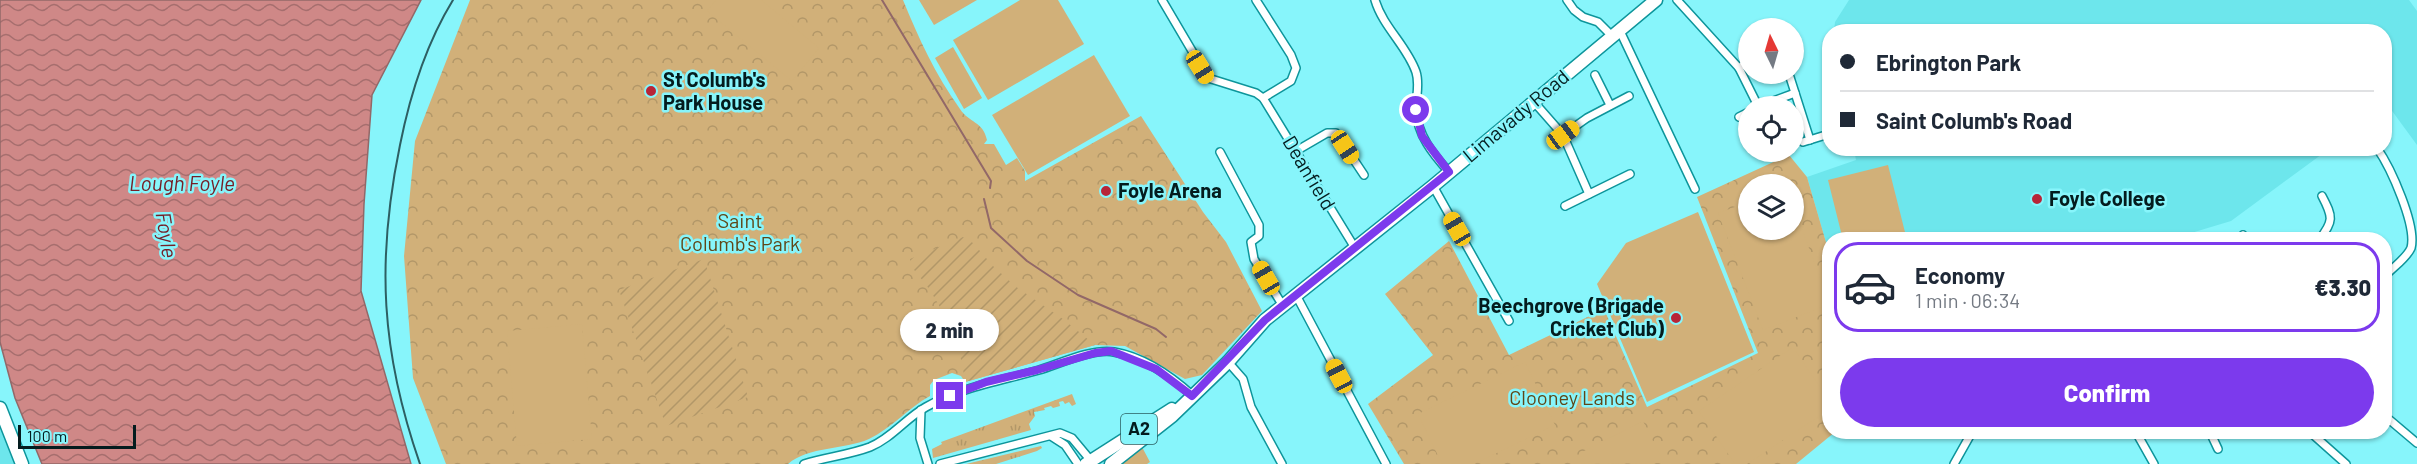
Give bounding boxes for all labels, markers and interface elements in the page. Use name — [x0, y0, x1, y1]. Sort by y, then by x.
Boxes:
north arrow — [1738, 18, 1804, 84]
map controls — [1738, 18, 1804, 240]
car — [1183, 47, 1217, 87]
text: Ebrington Park — [1876, 49, 2021, 75]
street label: Limavady Road — [1457, 64, 1573, 167]
place label: St Columb's Park House — [663, 67, 766, 114]
marker: St Columb's Park House — [644, 84, 658, 98]
route start — [1402, 96, 1429, 123]
button: locate — [1738, 96, 1804, 162]
text: Saint Columb's Road — [1876, 107, 2072, 133]
car — [1543, 117, 1583, 153]
car — [1328, 127, 1362, 167]
street label: Deanfield — [1278, 131, 1341, 214]
water label: Lough Foyle — [129, 170, 235, 195]
button: layers — [1738, 174, 1804, 240]
place label: Foyle Arena — [1118, 178, 1222, 202]
marker: Foyle Arena — [1099, 184, 1113, 198]
place label: Foyle College — [2049, 186, 2166, 210]
marker: Foyle College — [2030, 192, 2044, 206]
park label: Saint Columb's Park — [680, 208, 800, 255]
car — [1440, 209, 1474, 249]
water label: Foyle — [152, 210, 183, 260]
car — [1249, 258, 1283, 298]
icon: car — [1843, 260, 1897, 314]
text: Economy — [1915, 262, 2005, 288]
text: €3.30 — [2315, 274, 2371, 300]
text: 1 min · 06:34 — [1915, 288, 2020, 312]
place label: Beechgrove (Brigade Cricket Club) — [1478, 293, 1664, 340]
callout: 2 min — [900, 309, 1000, 351]
marker: Beechgrove (Brigade Cricket Club) — [1669, 311, 1683, 325]
text: 2 min — [925, 318, 974, 342]
car — [1323, 356, 1355, 396]
button: Confirm — [1840, 358, 2374, 427]
route end — [936, 382, 963, 409]
park label: Clooney Lands — [1509, 385, 1635, 409]
road number: A2 — [1121, 414, 1157, 444]
scale bar — [18, 422, 136, 450]
text: 100 m — [27, 426, 67, 445]

